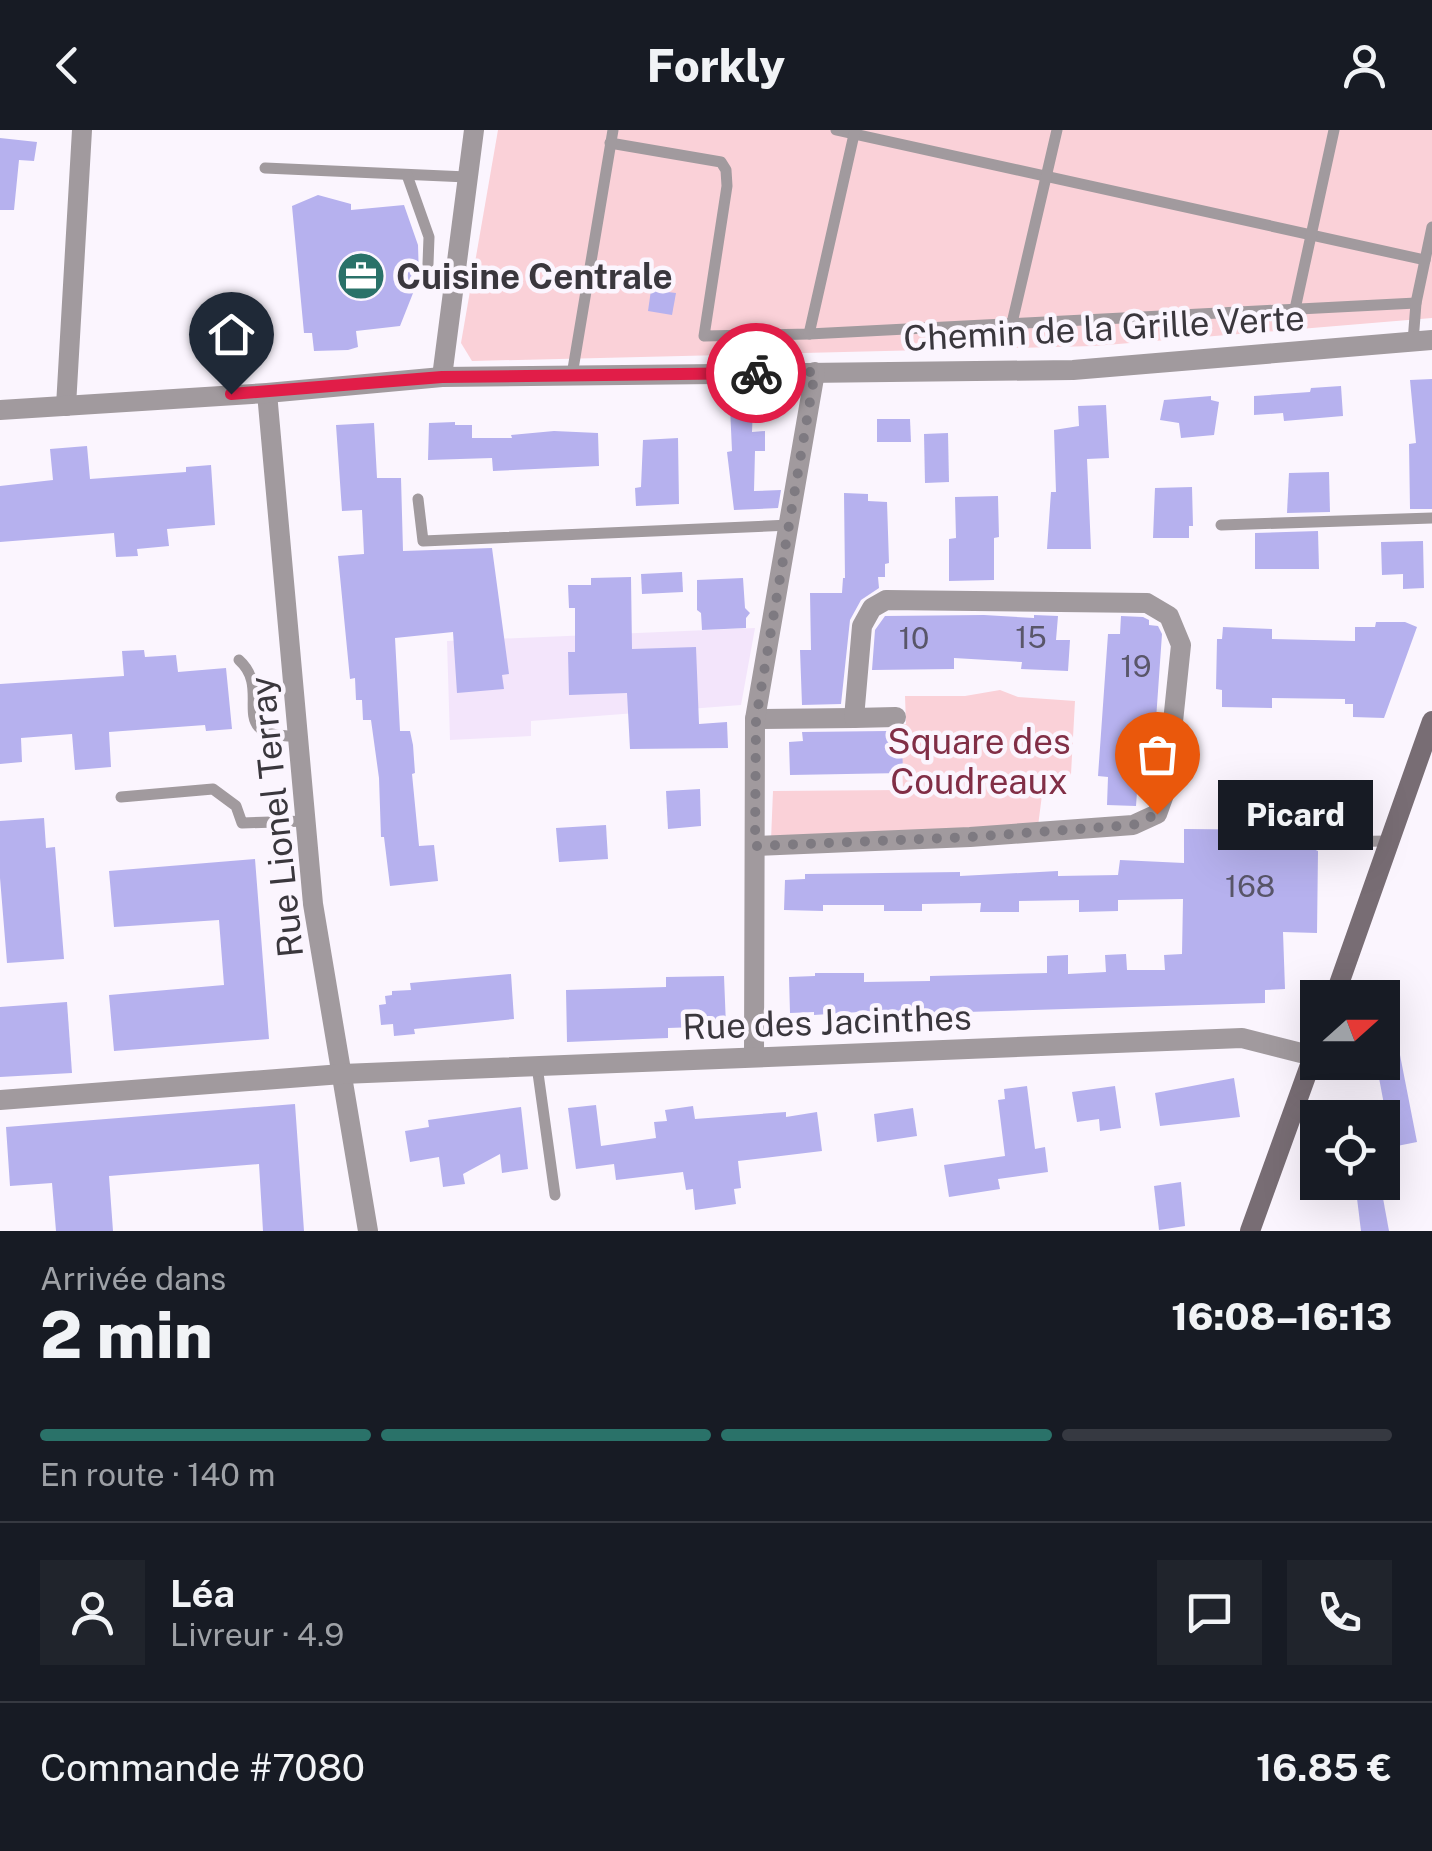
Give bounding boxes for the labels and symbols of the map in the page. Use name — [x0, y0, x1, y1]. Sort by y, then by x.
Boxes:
office icon: Cuisine Centrale — [335, 250, 387, 302]
place label: Cuisine Centrale — [396, 256, 673, 297]
pin — [189, 292, 274, 395]
street label: Chemin de la Grille Verte — [902, 297, 1306, 359]
courier — [706, 323, 806, 423]
house number: 15 — [1015, 619, 1047, 655]
house number: 10 — [899, 620, 929, 656]
house number: 19 — [1121, 648, 1151, 684]
street label: Rue Lionel Terray — [241, 675, 311, 959]
pin — [1115, 712, 1200, 815]
park label: Square des Coudreaux — [887, 721, 1071, 802]
callout: Picard — [1217, 779, 1372, 849]
house number: 168 — [1225, 868, 1275, 904]
north arrow — [1300, 980, 1400, 1080]
street label: Rue des Jacinthes — [682, 996, 972, 1048]

